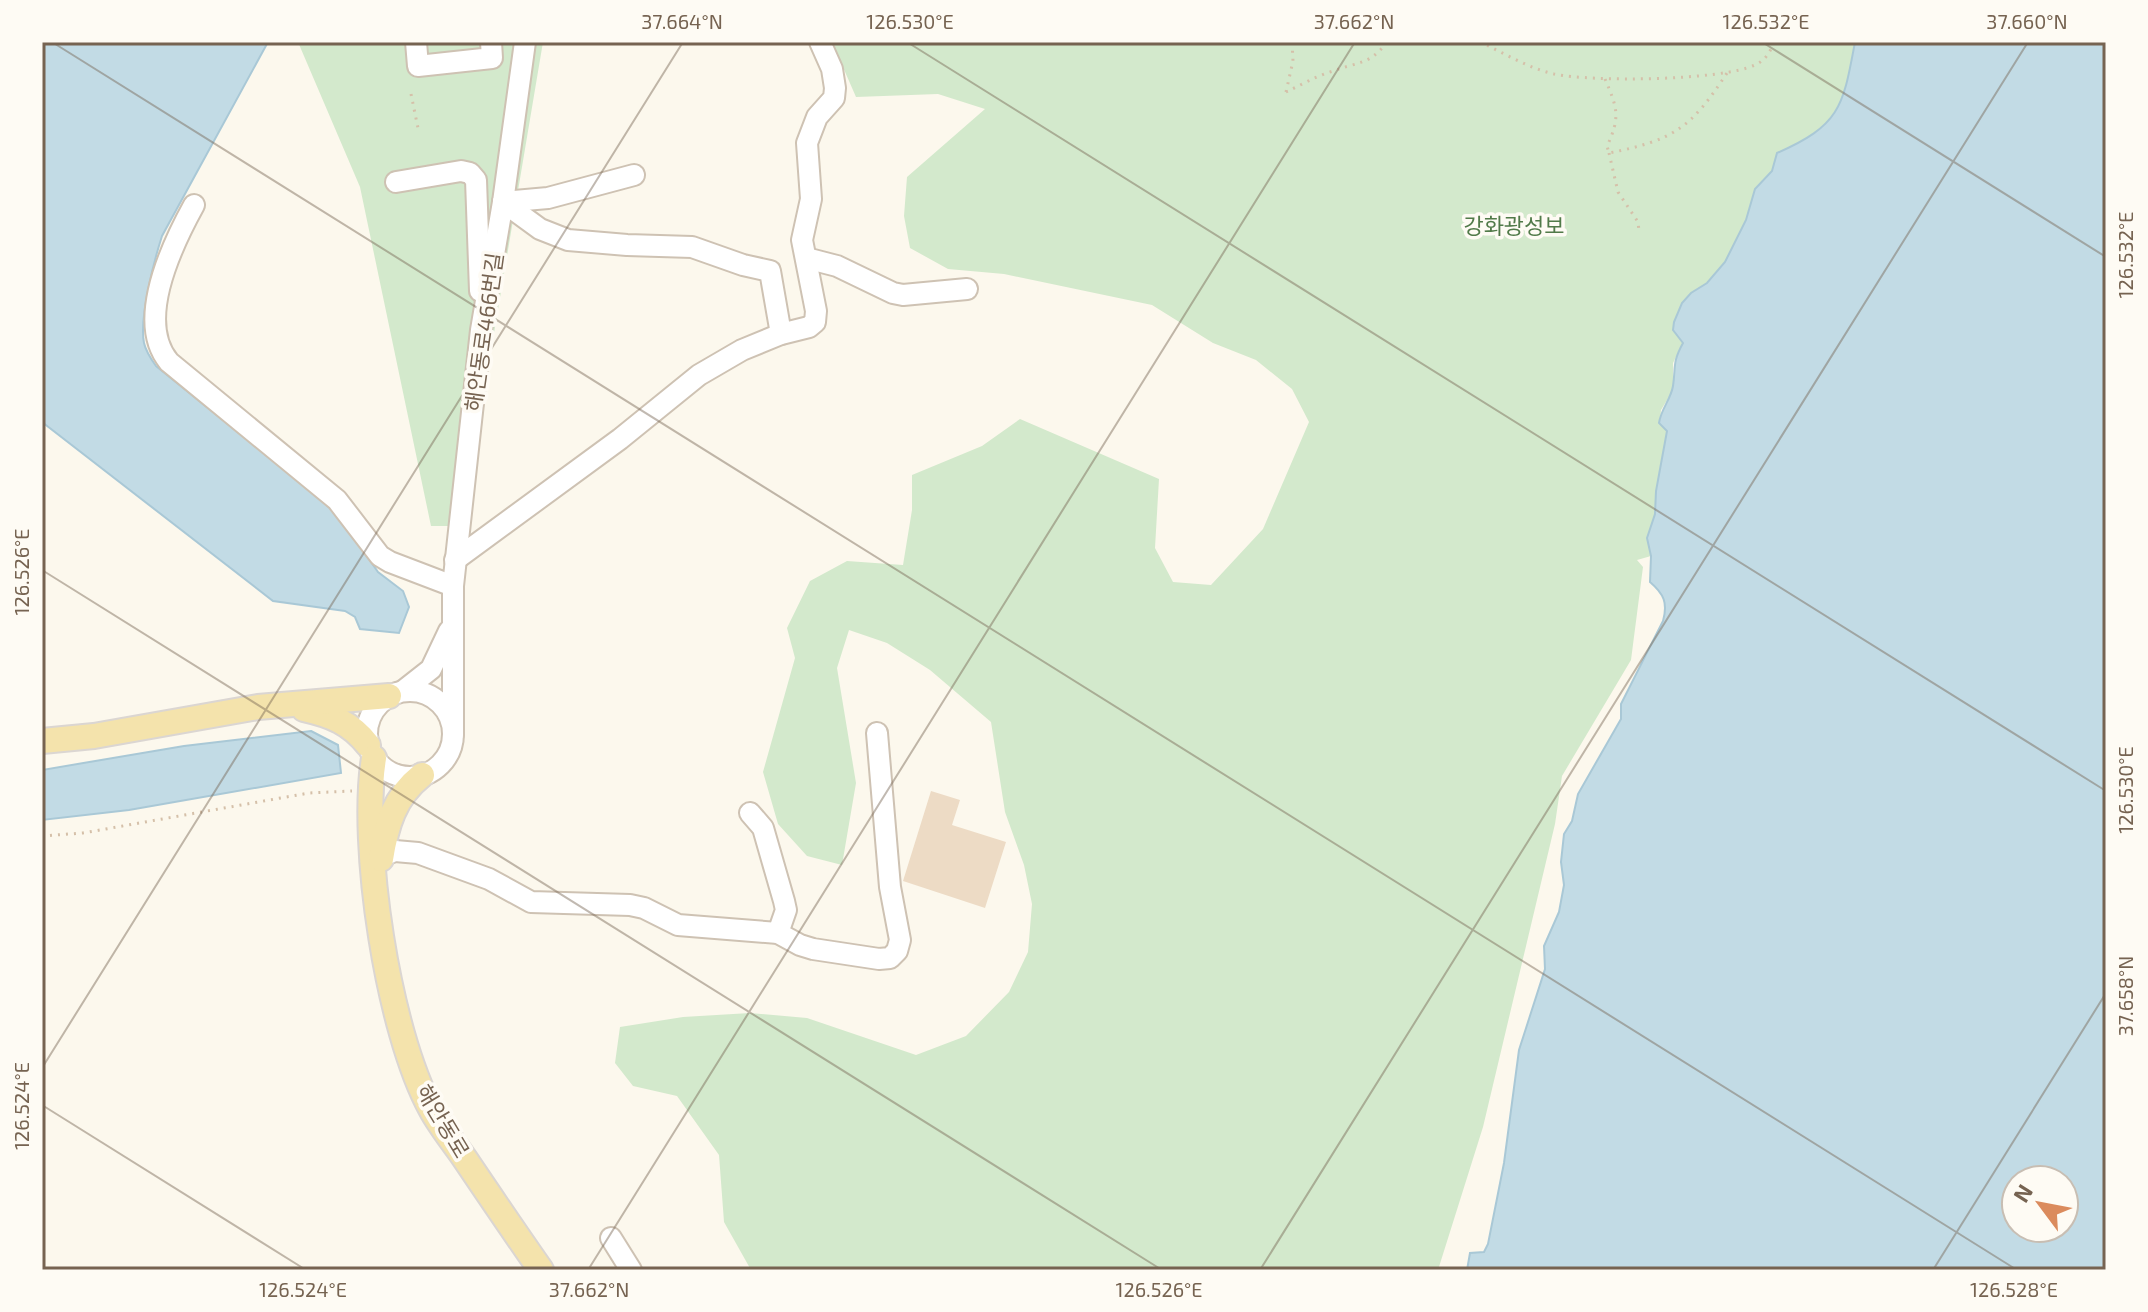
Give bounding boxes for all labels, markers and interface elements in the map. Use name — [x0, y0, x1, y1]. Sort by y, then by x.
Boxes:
text: 37.664°N — [641, 9, 723, 33]
text: 126.530°E — [866, 9, 954, 33]
text: 37.662°N — [1314, 9, 1394, 33]
text: 126.532°E — [1723, 9, 1809, 33]
text: 37.660°N — [1986, 9, 2068, 33]
park label: 강화광성보 — [1463, 212, 1565, 238]
text: 126.532°E — [2113, 212, 2137, 298]
street label: 해안동로466번길 — [459, 251, 507, 413]
text: 126.526°E — [9, 528, 33, 616]
text: 126.530°E — [2113, 746, 2137, 834]
text: 37.658°N — [2113, 956, 2137, 1036]
text: 126.524°E — [9, 1062, 33, 1150]
street label: 해안동로 — [412, 1079, 476, 1162]
north arrow — [2000, 1164, 2080, 1244]
text: N — [2007, 1179, 2037, 1206]
text: 126.524°E — [259, 1277, 347, 1301]
text: 37.662°N — [549, 1277, 629, 1301]
text: 126.526°E — [1115, 1277, 1203, 1301]
text: 126.528°E — [1970, 1277, 2058, 1301]

